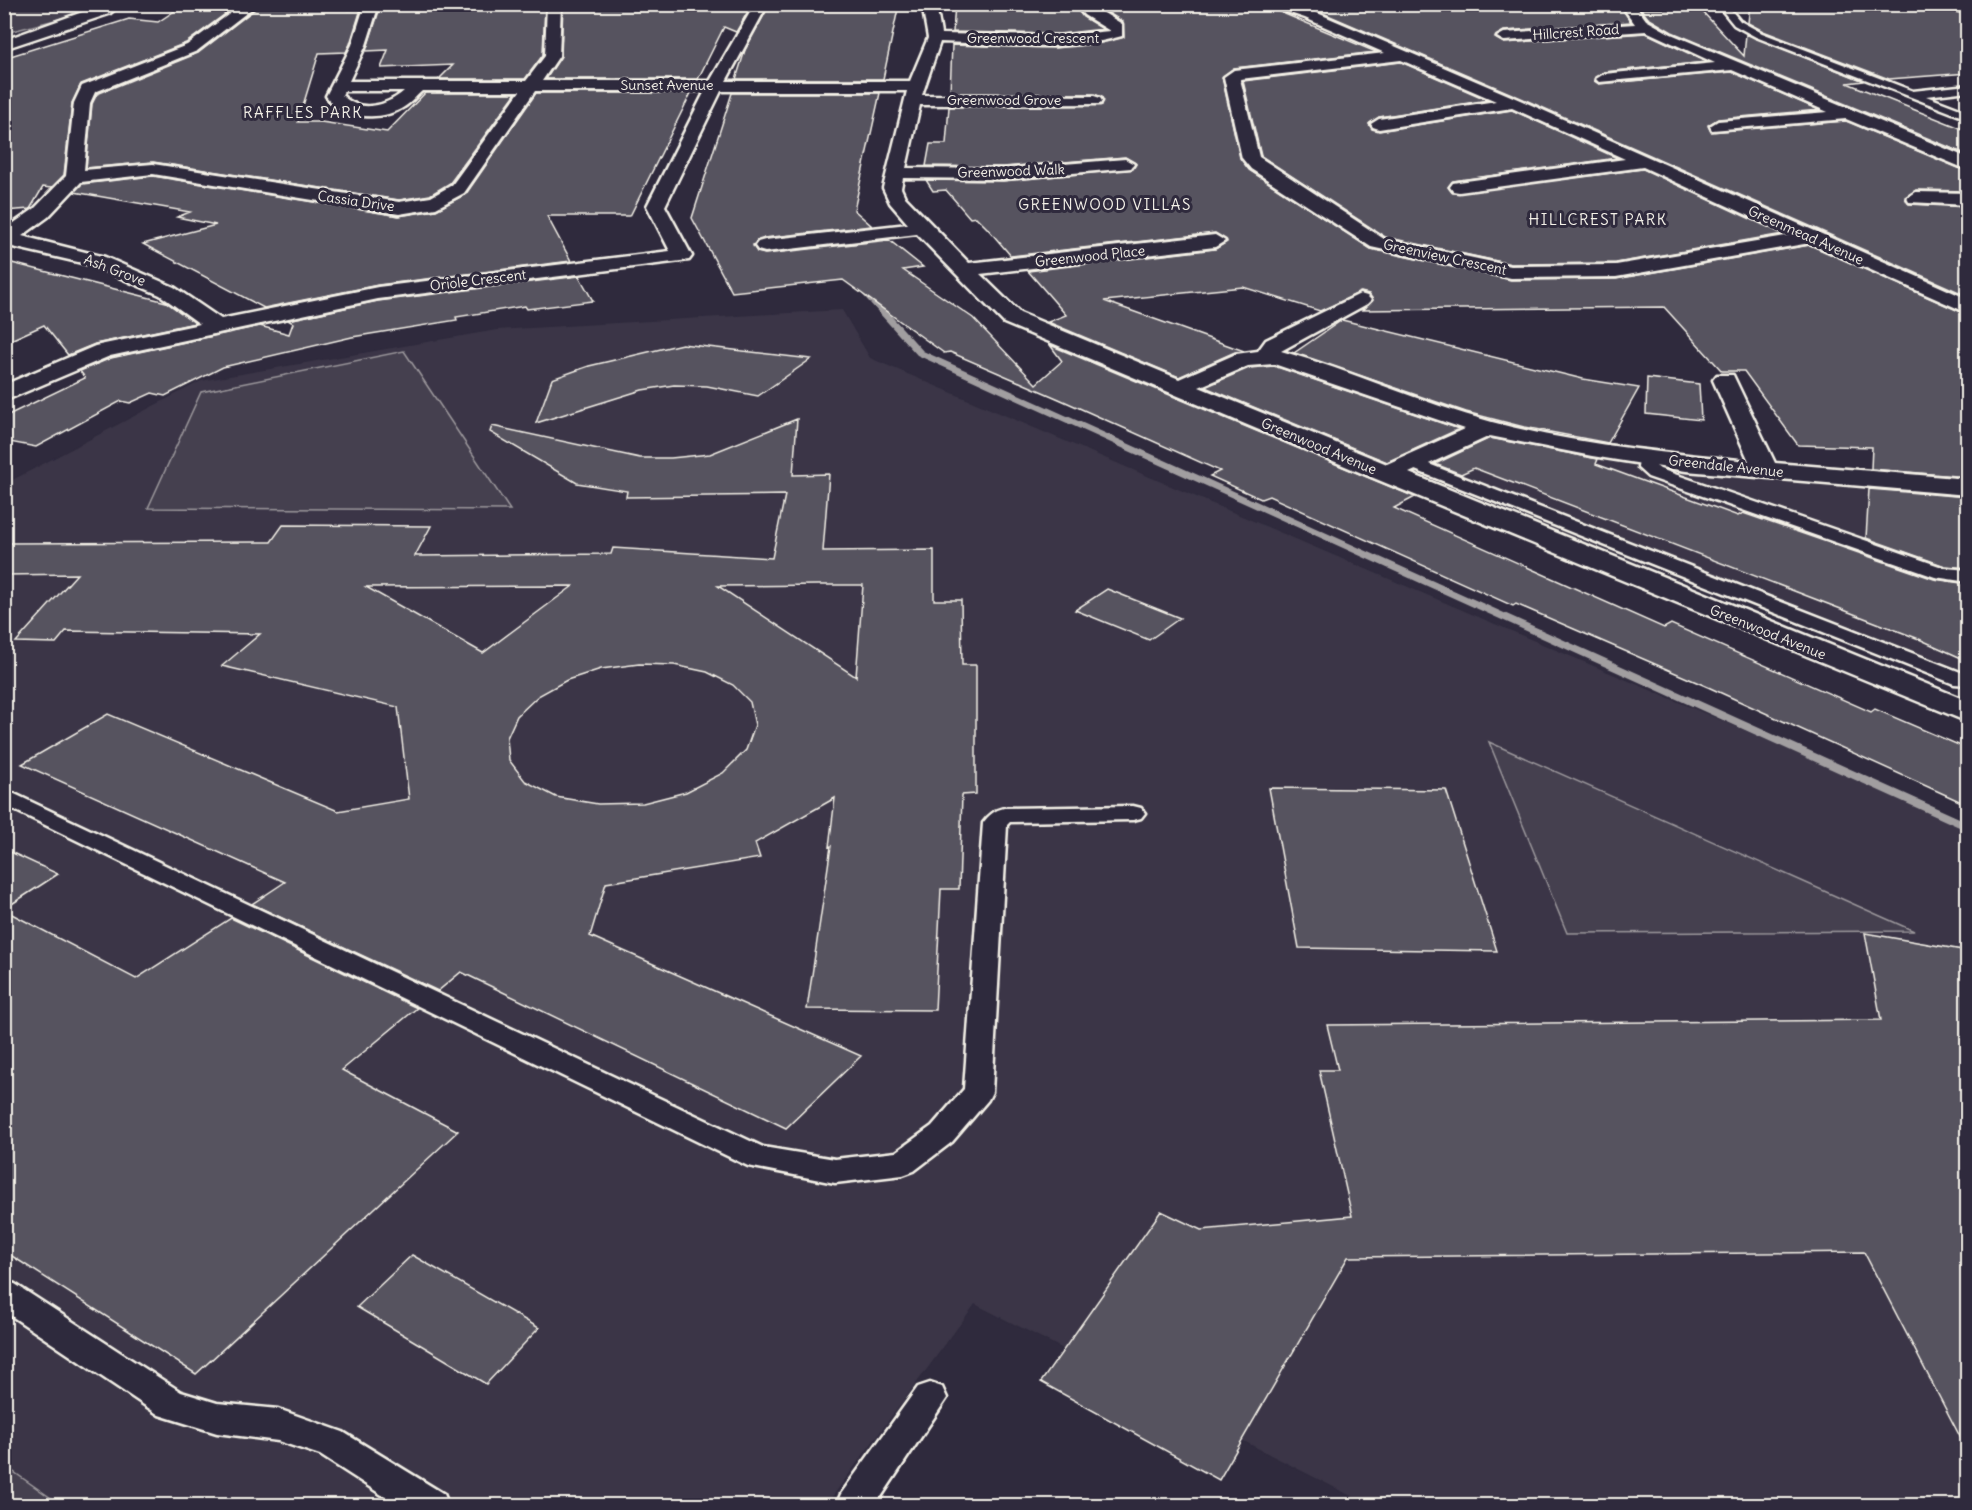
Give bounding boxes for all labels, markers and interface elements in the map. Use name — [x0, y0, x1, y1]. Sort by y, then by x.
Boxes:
street label: Hillcrest Road — [1532, 20, 1620, 44]
street label: Greenwood Crescent — [967, 29, 1099, 47]
street label: Sunset Avenue — [621, 76, 713, 94]
street label: Greenwood Grove — [947, 91, 1061, 109]
district label: RAFFLES PARK — [243, 103, 363, 122]
street label: Greenwood Walk — [957, 160, 1065, 182]
street label: Cassia Drive — [316, 187, 396, 215]
district label: GREENWOOD VILLAS — [1018, 195, 1192, 214]
street label: Greenmead Avenue — [1745, 201, 1867, 269]
district label: HILLCREST PARK — [1529, 210, 1667, 229]
street label: Greenview Crescent — [1382, 235, 1509, 279]
street label: Greenwood Place — [1034, 241, 1146, 271]
street label: Ash Grove — [82, 250, 148, 290]
street label: Oriole Crescent — [429, 265, 528, 295]
street label: Greenwood Avenue — [1259, 414, 1379, 478]
street label: Greendale Avenue — [1667, 451, 1785, 481]
street label: Greenwood Avenue — [1707, 600, 1829, 664]

